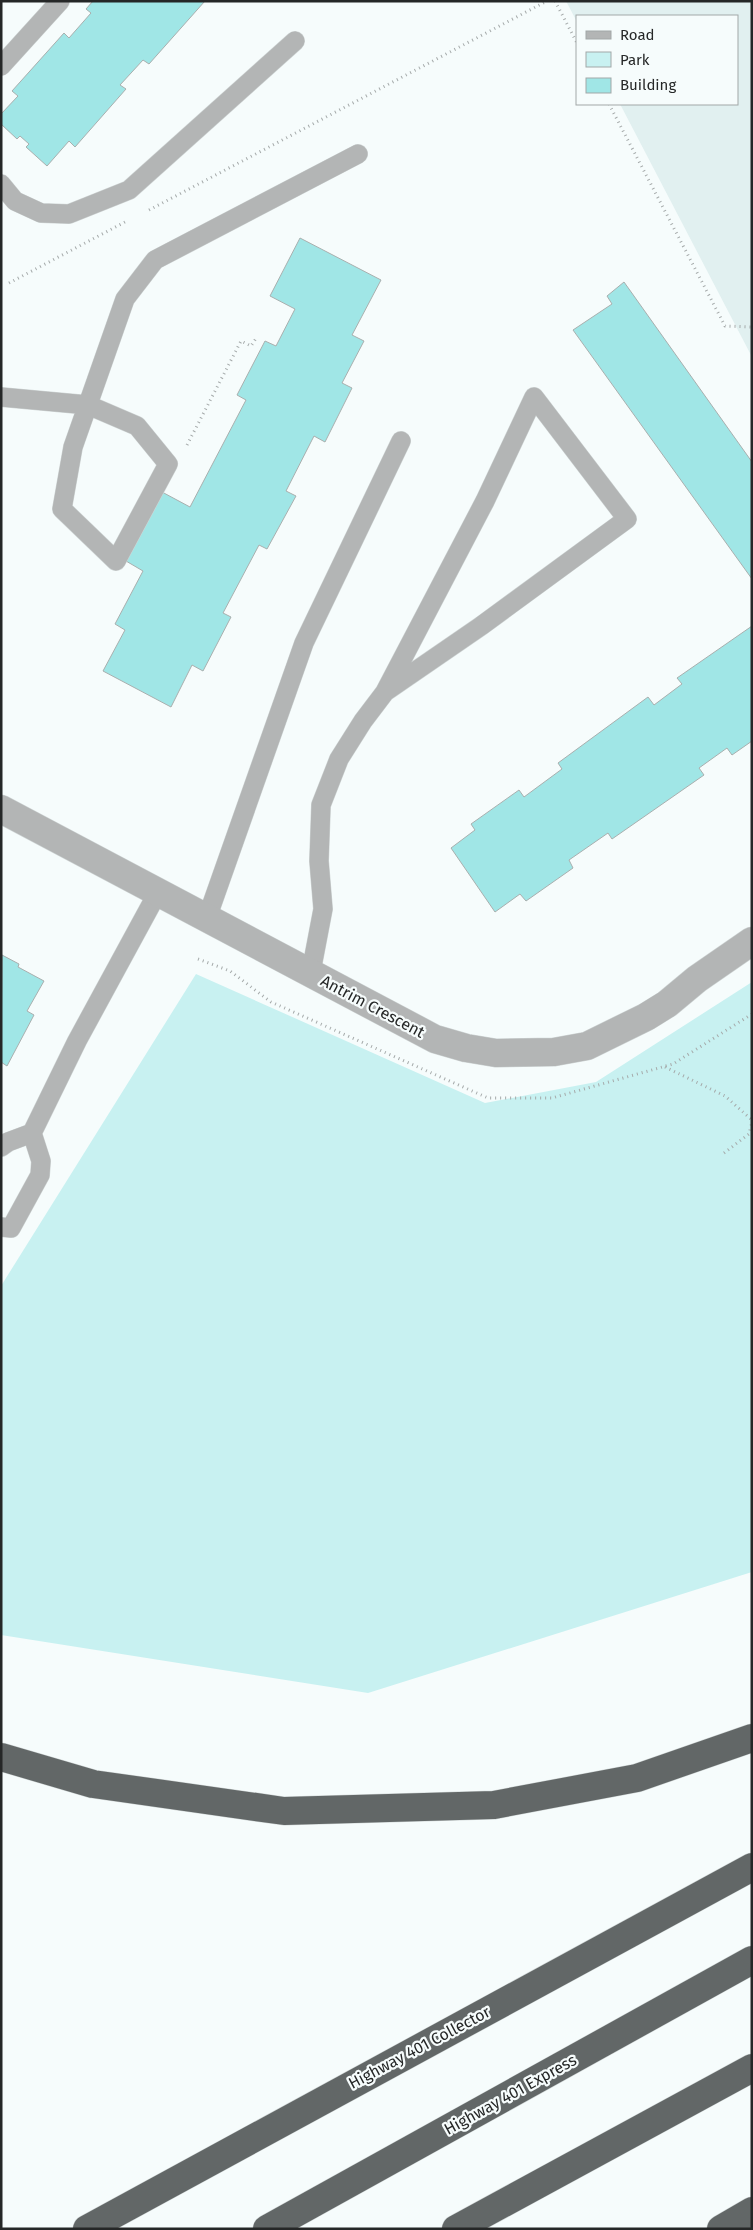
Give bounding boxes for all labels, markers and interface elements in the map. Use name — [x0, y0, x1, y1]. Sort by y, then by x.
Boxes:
legend — [576, 15, 738, 105]
text: Road — [620, 26, 655, 44]
text: Park — [620, 51, 650, 69]
text: Building — [620, 76, 676, 94]
street label: Antrim Crescent — [318, 971, 428, 1042]
street label: Highway 401 Collector — [345, 2002, 494, 2093]
street label: Highway 401 Express — [441, 2050, 580, 2139]

